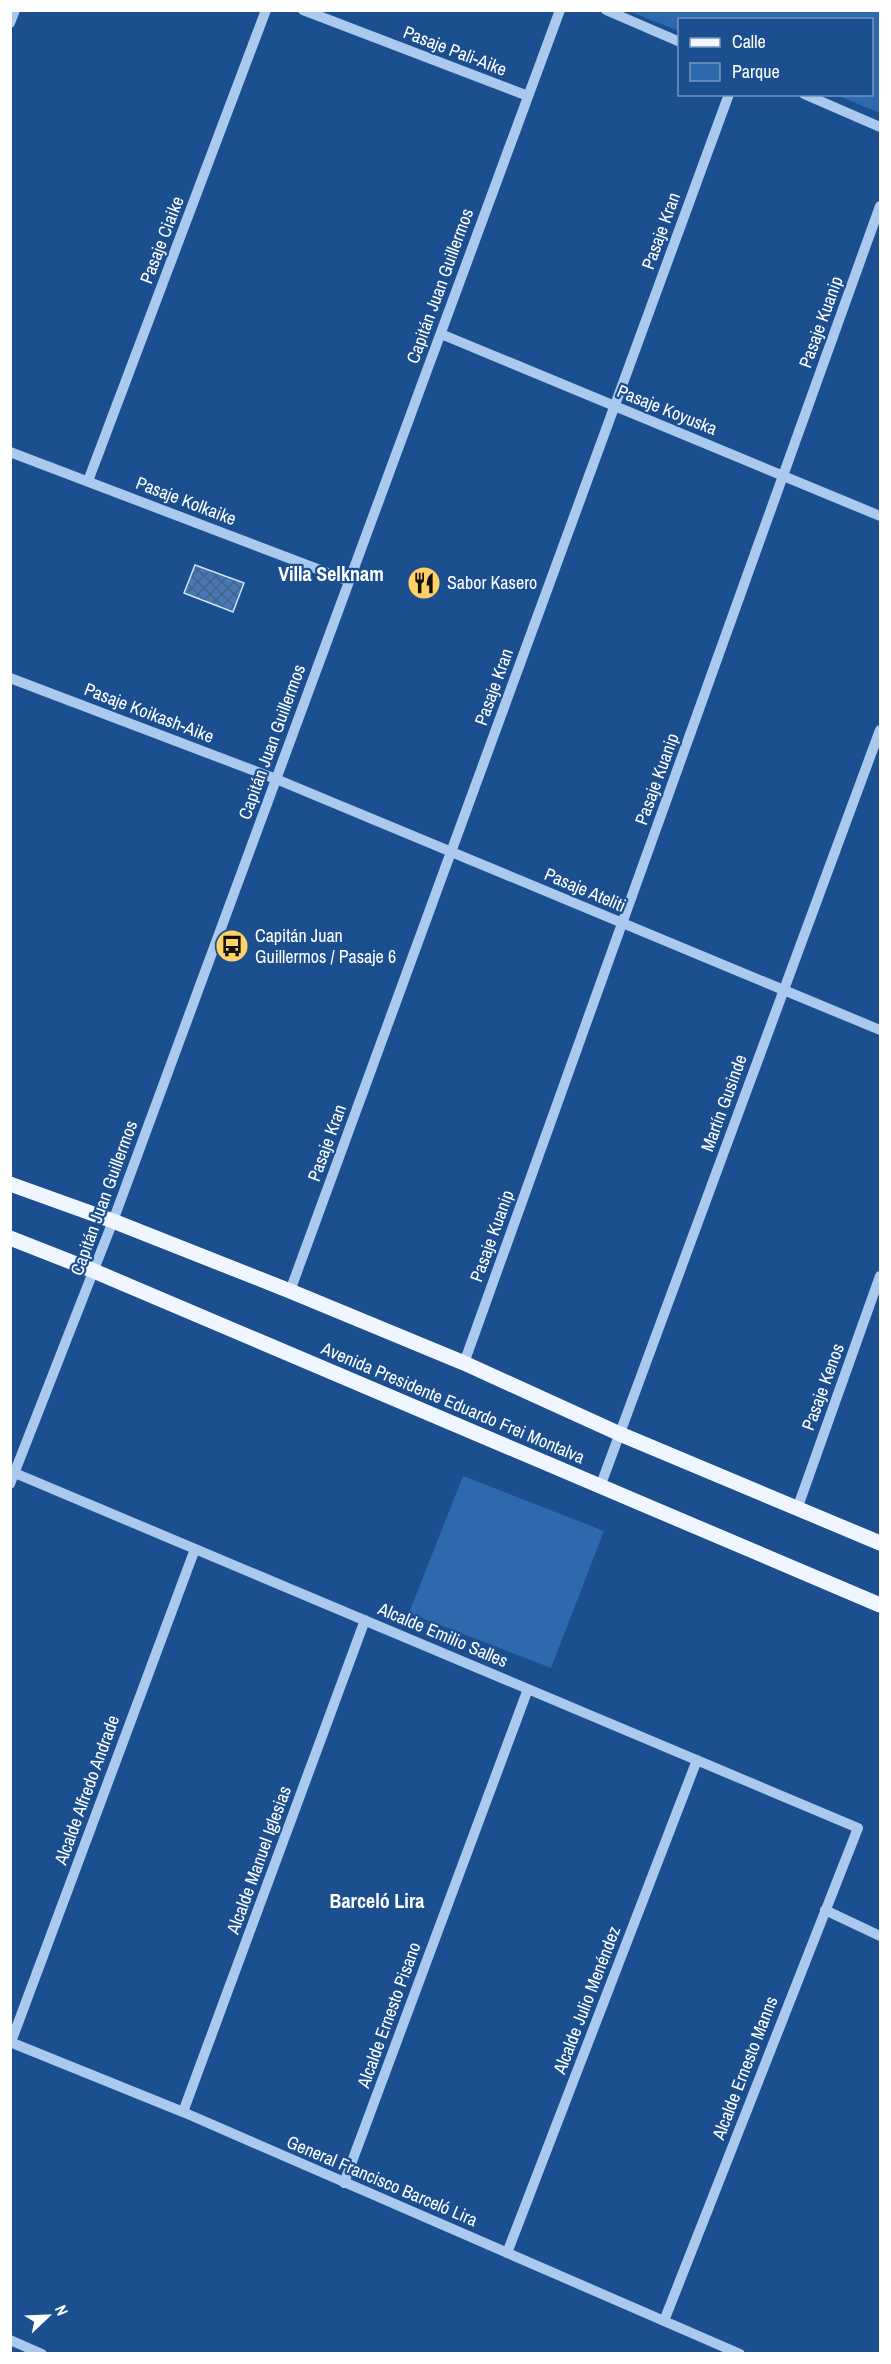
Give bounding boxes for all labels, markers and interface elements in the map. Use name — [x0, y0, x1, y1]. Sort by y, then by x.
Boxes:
legend — [678, 18, 873, 96]
street label: Pasaje Pali-Aike — [400, 19, 511, 82]
text: Calle — [732, 29, 766, 54]
text: Parque — [732, 59, 780, 84]
street label: Pasaje Kran — [635, 189, 686, 273]
street label: Pasaje Ciaike — [133, 192, 190, 287]
street label: Capitán Juan Guillermos — [400, 205, 479, 367]
street label: Pasaje Kuanip — [792, 272, 849, 371]
street label: Pasaje Koyuska — [613, 378, 721, 441]
street label: Pasaje Kolkaike — [132, 470, 240, 531]
district label: Villa Selknam — [278, 560, 384, 587]
restaurant icon: Sabor Kasero — [406, 565, 442, 601]
place label: Sabor Kasero — [447, 570, 537, 595]
street label: Pasaje Kran — [468, 645, 519, 729]
street label: Capitán Juan Guillermos — [232, 661, 311, 823]
street label: Pasaje Koikash-Aike — [81, 676, 218, 749]
street label: Pasaje Kuanip — [628, 729, 685, 828]
street label: Pasaje Ateliti — [541, 861, 630, 918]
place label: Capitán Juan Guillermos / Pasaje 6 — [255, 923, 396, 969]
bus stop icon: Capitán Juan Guillermos / Pasaje 6 — [214, 928, 250, 964]
street label: Martín Gusinde — [694, 1051, 753, 1155]
street label: Pasaje Kran — [301, 1101, 352, 1185]
street label: Capitán Juan Guillermos — [64, 1117, 143, 1279]
street label: Pasaje Kuanip — [463, 1186, 520, 1285]
street label: Avenida Presidente Eduardo Frei Montalva — [317, 1335, 589, 1469]
street label: Pasaje Kenos — [795, 1340, 850, 1434]
street label: Alcalde Emilio Salles — [374, 1596, 512, 1673]
street label: Alcalde Alfredo Andrade — [47, 1712, 125, 1869]
street label: Alcalde Manuel Iglesias — [220, 1782, 297, 1938]
district label: Barceló Lira — [330, 1887, 424, 1914]
street label: Alcalde Julio Menéndez — [546, 1922, 626, 2078]
street label: Alcalde Ernesto Pisano — [350, 1938, 427, 2092]
street label: Alcalde Ernesto Manns — [705, 1992, 783, 2144]
street label: General Francisco Barceló Lira — [283, 2129, 481, 2232]
north arrow — [18, 2286, 78, 2346]
text: N — [50, 2301, 74, 2319]

